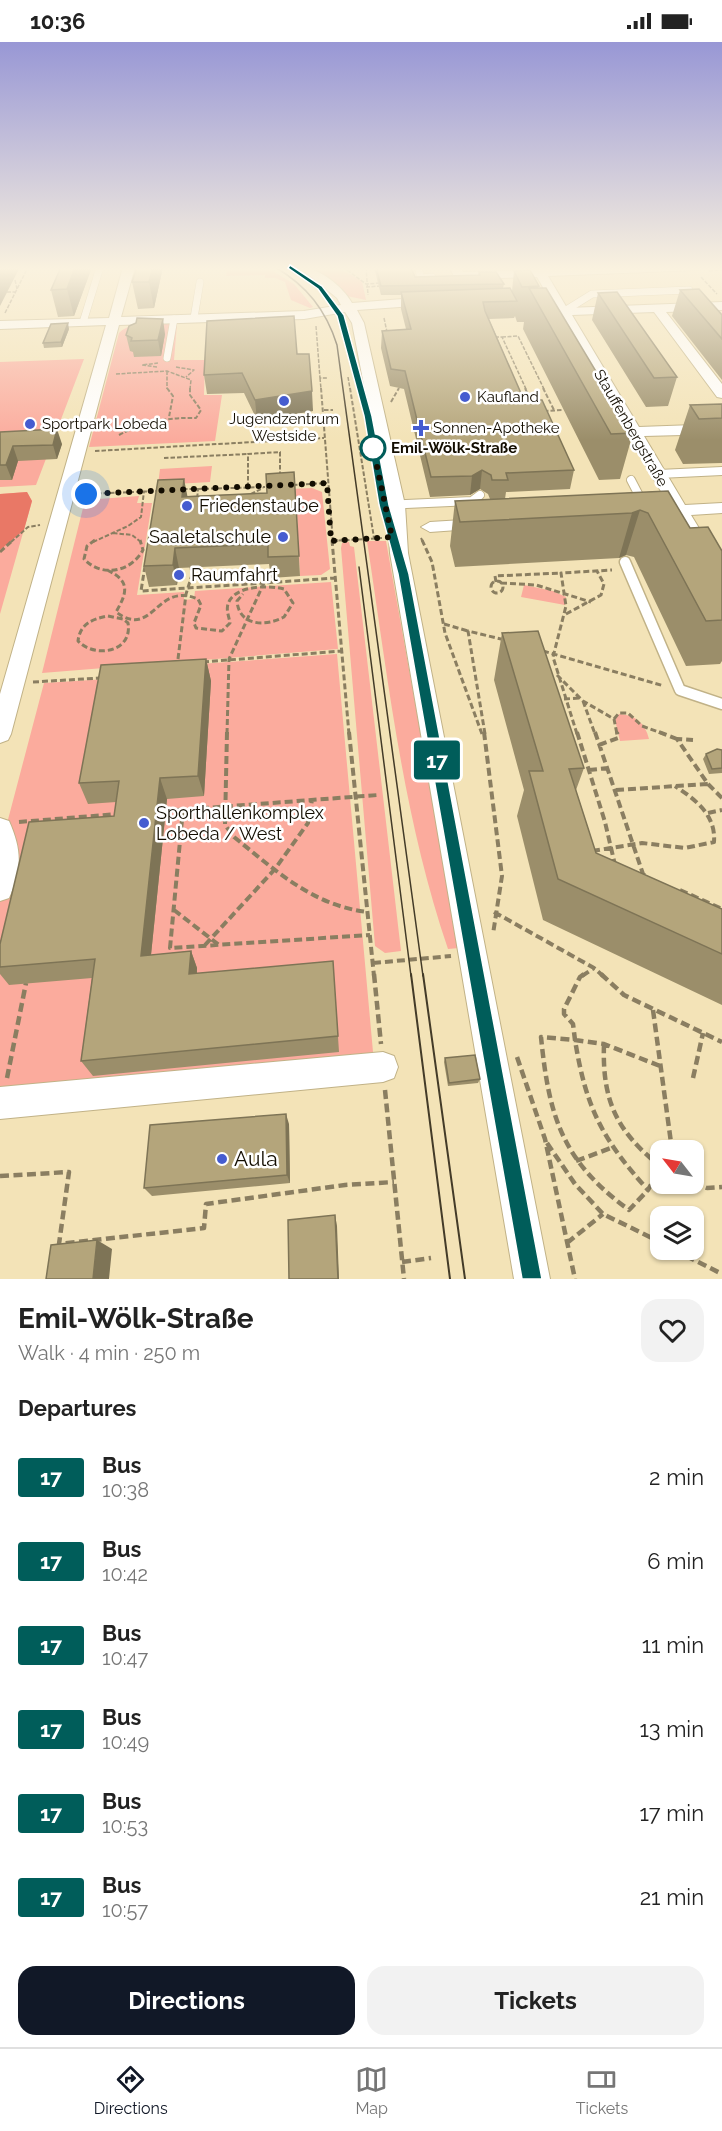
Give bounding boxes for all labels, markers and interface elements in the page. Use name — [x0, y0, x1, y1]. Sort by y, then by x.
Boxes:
text: 10:36 — [30, 8, 85, 34]
street label: Stauffenbergstraße — [590, 366, 672, 490]
place label: Kaufland — [477, 388, 539, 406]
marker: Kaufland — [458, 390, 472, 404]
marker: Jugendzentrum Westside — [277, 394, 291, 408]
place label: Jugendzentrum Westside — [229, 410, 339, 445]
place label: Sportpark Lobeda — [42, 415, 167, 433]
marker: Sportpark Lobeda — [23, 417, 37, 431]
place label: Sonnen-Apotheke — [433, 419, 560, 437]
marker: Sonnen-Apotheke — [414, 421, 428, 435]
marker: Emil-Wölk-Straße — [360, 435, 386, 461]
place label: Emil-Wölk-Straße — [391, 439, 517, 457]
your location — [71, 479, 101, 509]
place label: Friedenstaube — [199, 495, 319, 516]
marker: Friedenstaube — [180, 499, 194, 513]
place label: Saaletalschule — [149, 526, 271, 547]
marker: Saaletalschule — [276, 530, 290, 544]
place label: Raumfahrt — [191, 564, 278, 585]
marker: Raumfahrt — [172, 568, 186, 582]
line badge: 17 — [410, 740, 464, 780]
text: 17 — [426, 748, 448, 773]
place label: Sporthallenkomplex Lobeda / West — [156, 802, 324, 844]
marker: Sporthallenkomplex Lobeda / West — [137, 816, 151, 830]
north arrow — [650, 1140, 704, 1194]
map controls — [650, 1140, 704, 1260]
place label: Aula — [234, 1146, 278, 1171]
marker: Aula — [215, 1152, 229, 1166]
button: layers — [650, 1206, 704, 1260]
button: heart — [641, 1299, 704, 1362]
text: Emil-Wölk-Straße — [18, 1302, 254, 1335]
text: Walk · 4 min · 250 m — [18, 1341, 200, 1365]
text: Departures — [18, 1395, 136, 1421]
text: Bus — [102, 1452, 141, 1478]
text: 2 min — [649, 1464, 704, 1490]
text: 17 — [40, 1465, 62, 1490]
text: 10:38 — [102, 1478, 149, 1502]
text: Bus — [102, 1536, 141, 1562]
text: 6 min — [647, 1548, 704, 1574]
text: 17 — [40, 1549, 62, 1574]
text: 10:42 — [102, 1562, 148, 1586]
text: Bus — [102, 1620, 141, 1646]
text: 11 min — [642, 1632, 704, 1658]
text: 17 — [40, 1633, 62, 1658]
text: 10:47 — [102, 1646, 148, 1670]
text: Bus — [102, 1704, 141, 1730]
text: 13 min — [639, 1716, 704, 1742]
text: 17 — [40, 1717, 62, 1742]
text: 10:49 — [102, 1730, 149, 1754]
text: Bus — [102, 1788, 141, 1814]
text: 17 min — [639, 1800, 704, 1826]
text: 17 — [40, 1801, 62, 1826]
text: 10:53 — [102, 1814, 148, 1838]
text: Bus — [102, 1872, 141, 1898]
text: 21 min — [640, 1884, 704, 1910]
text: 17 — [40, 1885, 62, 1910]
text: 10:57 — [102, 1898, 148, 1922]
button: Directions — [18, 1966, 355, 2035]
button: Tickets — [367, 1966, 704, 2035]
tab: Directions — [94, 2063, 168, 2118]
tab: Map — [355, 2063, 388, 2118]
tab: Tickets — [576, 2063, 628, 2118]

